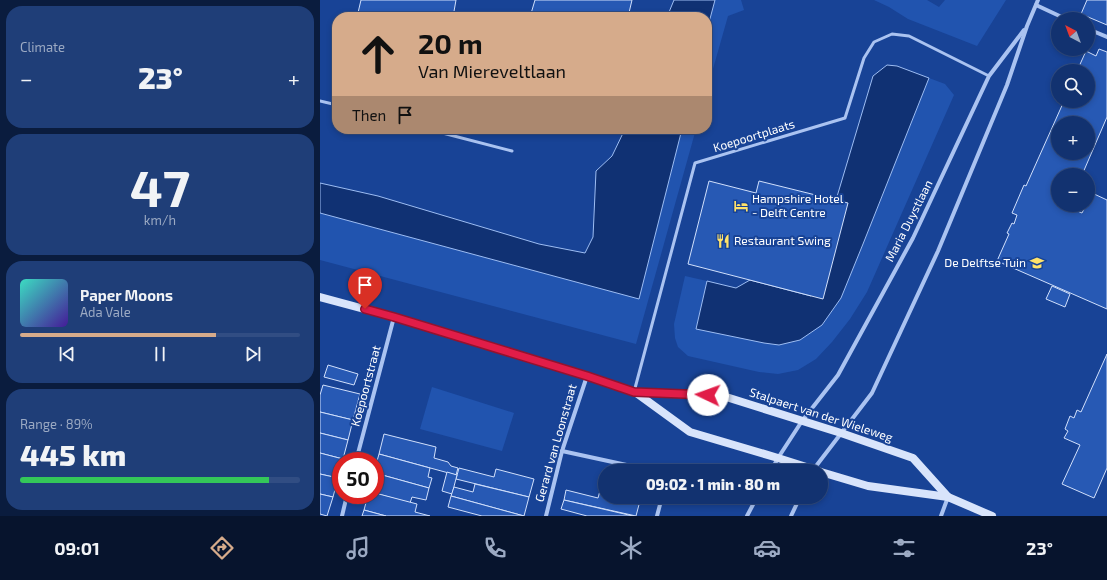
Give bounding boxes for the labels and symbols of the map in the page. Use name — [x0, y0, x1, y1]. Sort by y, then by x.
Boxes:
north arrow — [1051, 12, 1095, 56]
street label: Koepoortplaats — [711, 116, 796, 154]
street label: Maria Duystlaan — [882, 177, 935, 264]
place label: Hampshire Hotel - Delft Centre — [752, 191, 844, 219]
hotel icon: Hampshire Hotel - Delft Centre — [733, 198, 749, 214]
restaurant icon: Restaurant Swing — [715, 233, 731, 249]
place label: Restaurant Swing — [734, 233, 831, 247]
place label: De Delftse Tuin — [944, 255, 1026, 269]
school or university icon: De Delftse Tuin — [1029, 255, 1045, 271]
pin — [348, 268, 382, 309]
street label: Koepoortstraat — [347, 343, 383, 428]
position arrow — [687, 374, 729, 416]
street label: Gerard van Loonstraat — [532, 382, 579, 503]
street label: Stalpaert van der Wieleweg — [748, 384, 895, 444]
speed limit sign: 50 — [332, 452, 384, 504]

